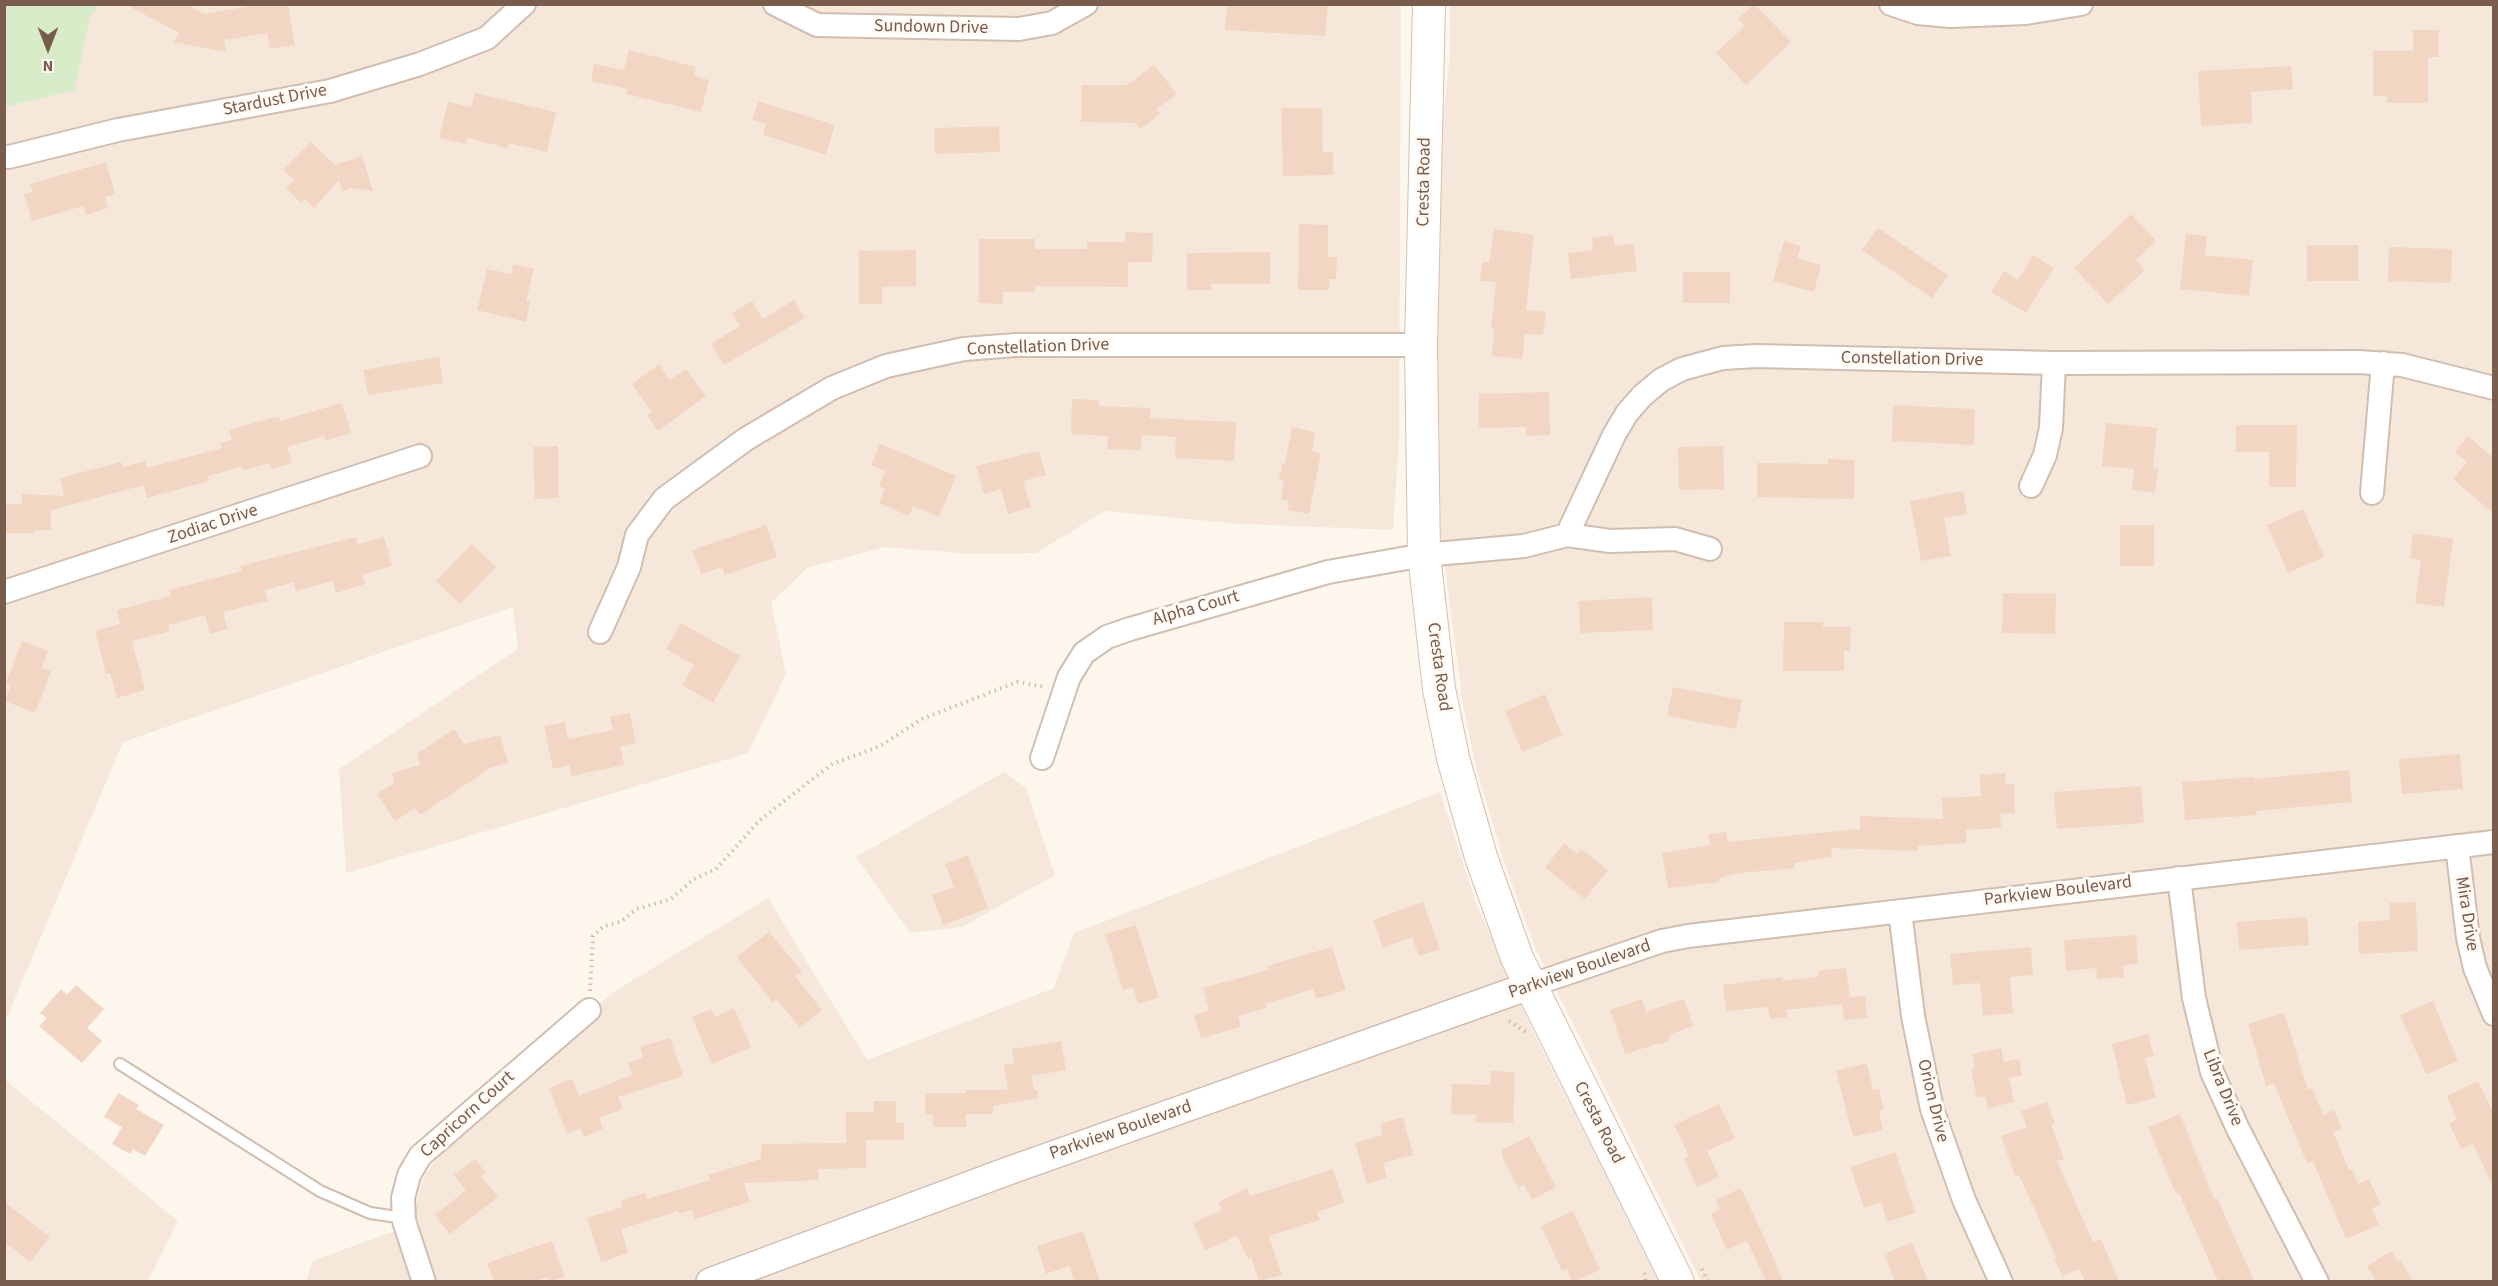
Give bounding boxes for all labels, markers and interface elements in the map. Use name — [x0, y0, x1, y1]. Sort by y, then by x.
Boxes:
street label: Sundown Drive — [874, 16, 988, 40]
north arrow — [18, 18, 78, 78]
text: N — [43, 55, 53, 77]
street label: Stardust Drive — [221, 80, 329, 122]
street label: Cresta Road — [1413, 137, 1437, 227]
street label: Constellation Drive — [966, 335, 1110, 361]
street label: Constellation Drive — [1841, 348, 1983, 372]
street label: Zodiac Drive — [165, 500, 261, 550]
street label: Alpha Court — [1150, 586, 1242, 632]
street label: Cresta Road — [1421, 621, 1455, 713]
street label: Parkview Boulevard — [1983, 872, 2133, 912]
street label: Mira Drive — [2449, 875, 2483, 953]
street label: Parkview Boulevard — [1506, 936, 1654, 1004]
street label: Libra Drive — [2197, 1047, 2247, 1129]
street label: Orion Drive — [1911, 1057, 1953, 1145]
street label: Capricorn Court — [416, 1067, 520, 1163]
street label: Cresta Road — [1568, 1078, 1628, 1168]
street label: Parkview Boulevard — [1047, 1097, 1195, 1165]

